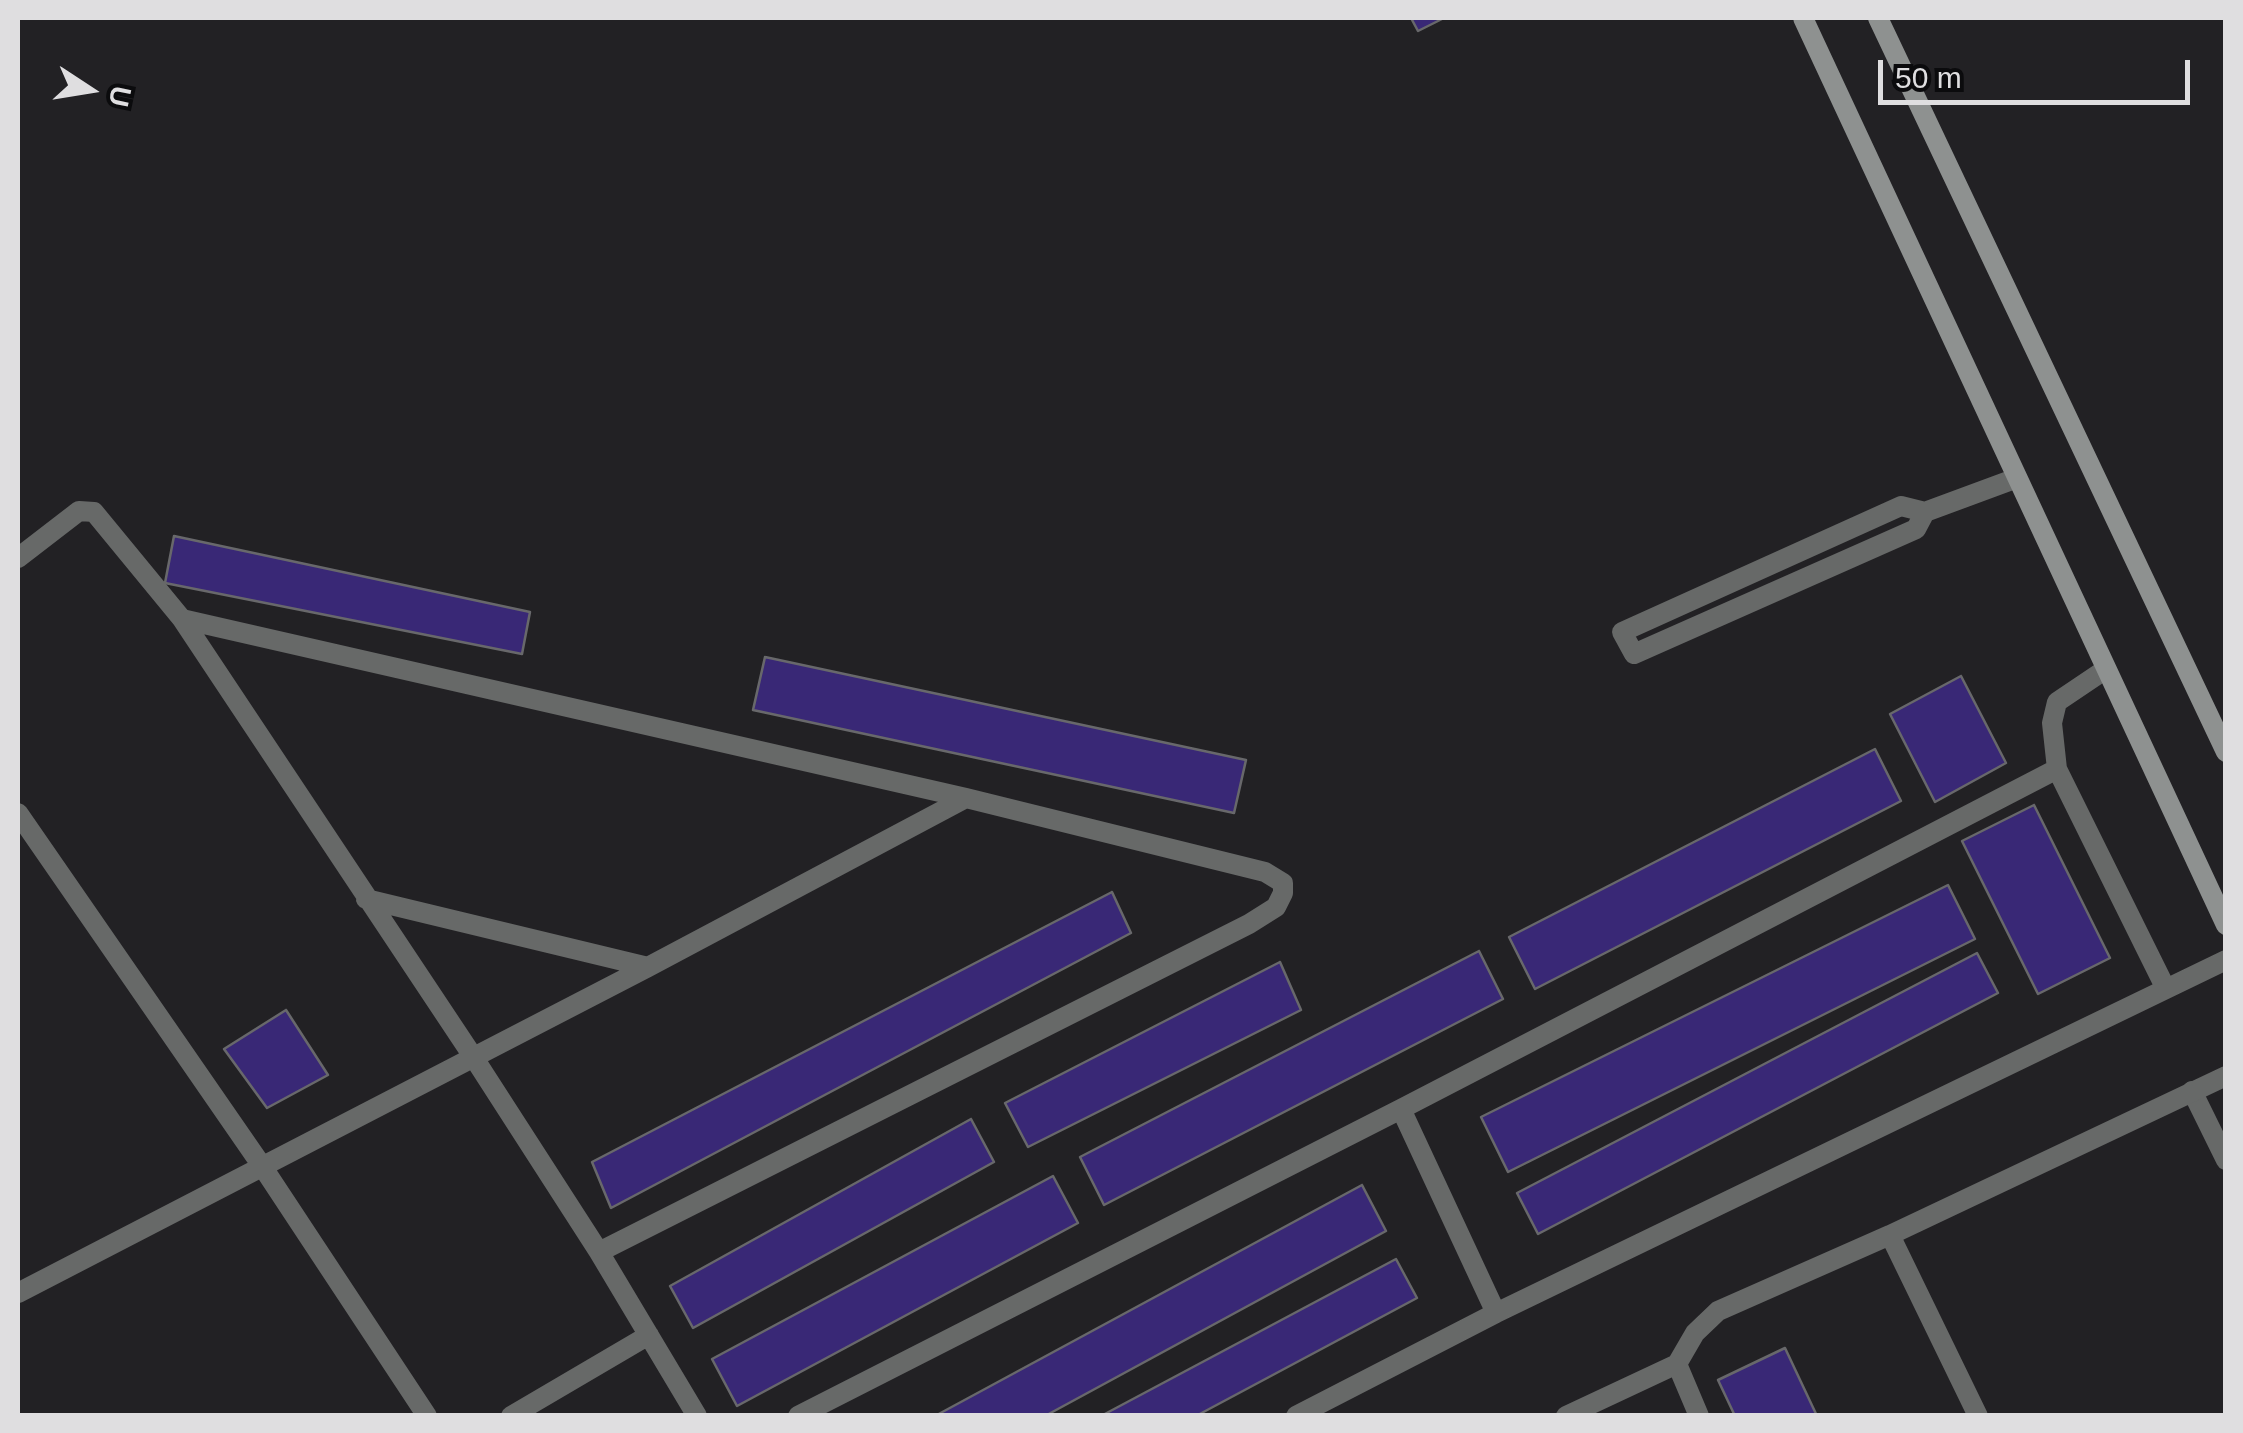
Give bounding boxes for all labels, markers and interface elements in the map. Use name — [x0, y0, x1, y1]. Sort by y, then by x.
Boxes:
north arrow — [40, 40, 140, 140]
scale bar — [1883, 40, 2196, 102]
text: 50 m — [1895, 61, 1962, 94]
text: U — [103, 83, 137, 109]

